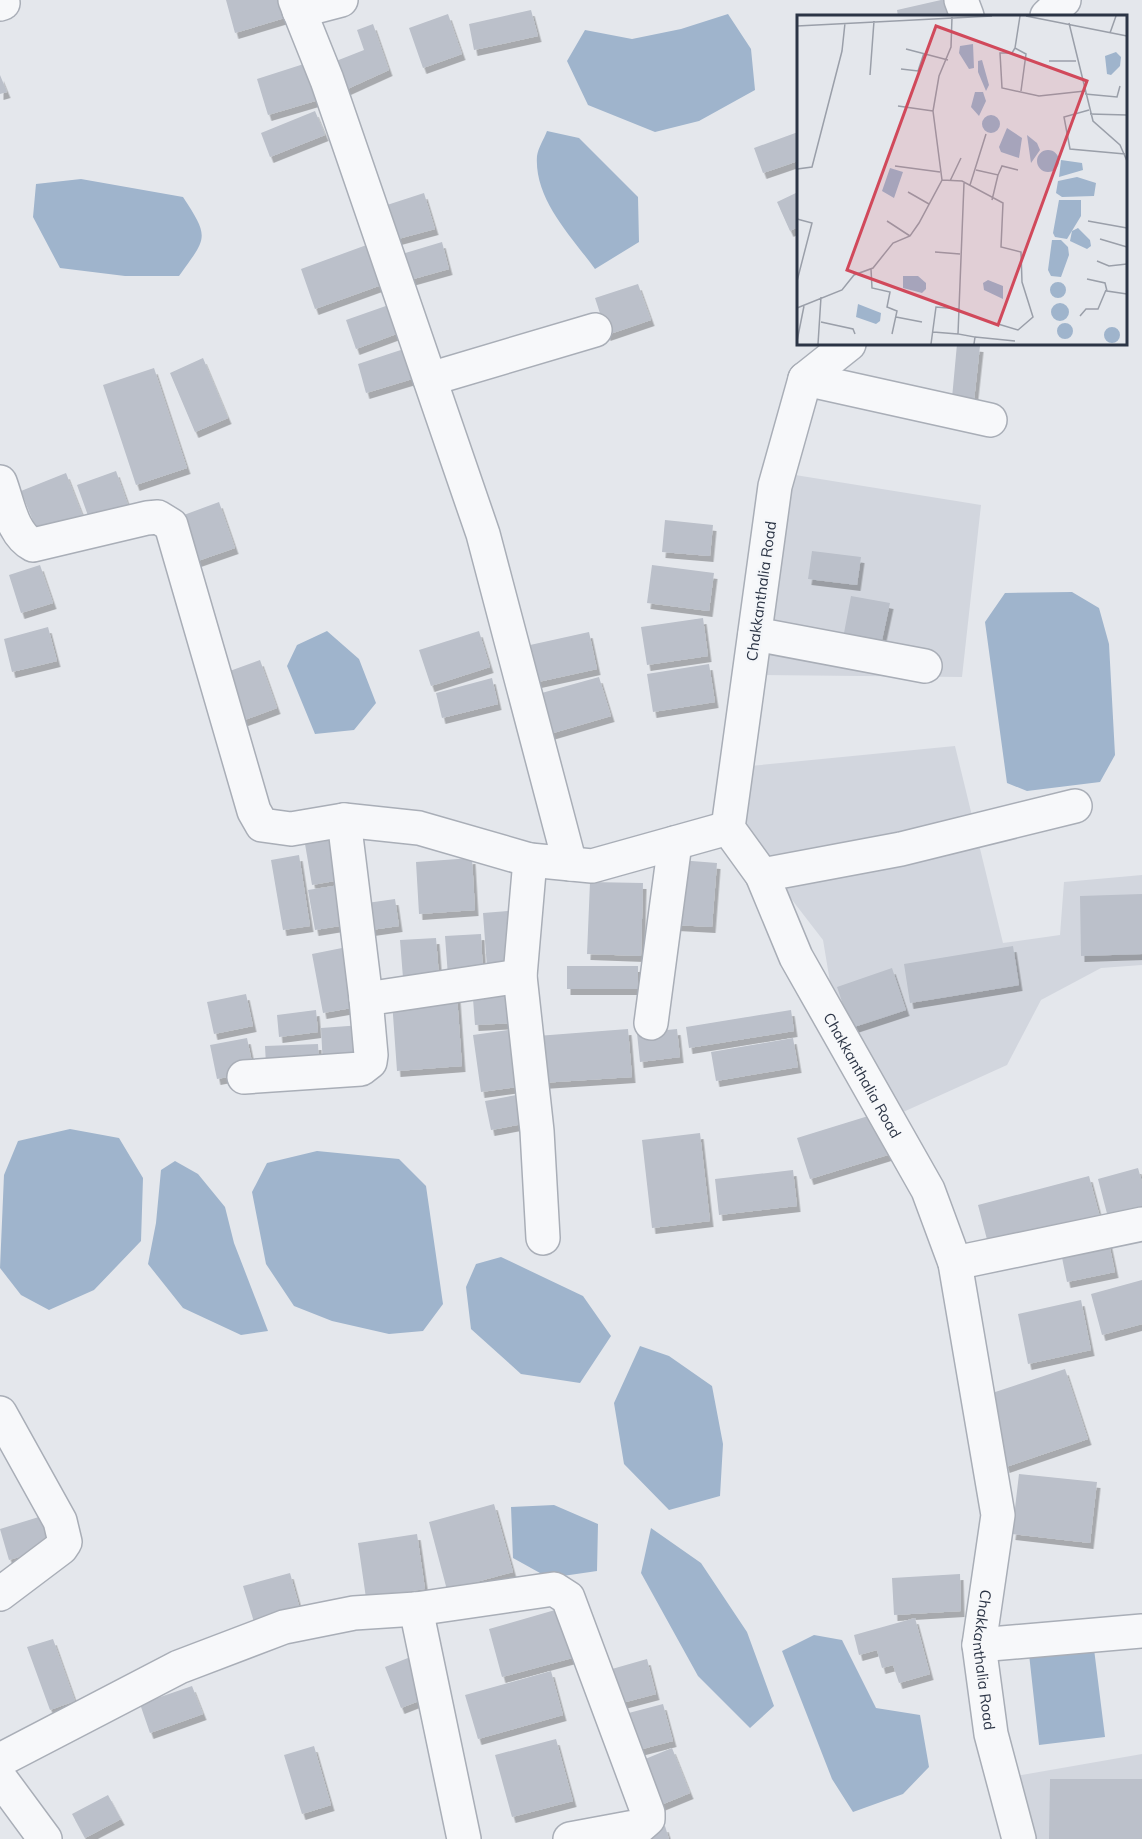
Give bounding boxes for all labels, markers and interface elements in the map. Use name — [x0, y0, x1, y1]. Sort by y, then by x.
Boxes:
inset map — [797, 15, 1127, 345]
street label: Chakkanthalia Road — [742, 520, 780, 662]
street label: Chakkanthalia Road — [820, 1009, 906, 1141]
street label: Chakkanthalia Road — [969, 1589, 1000, 1731]

